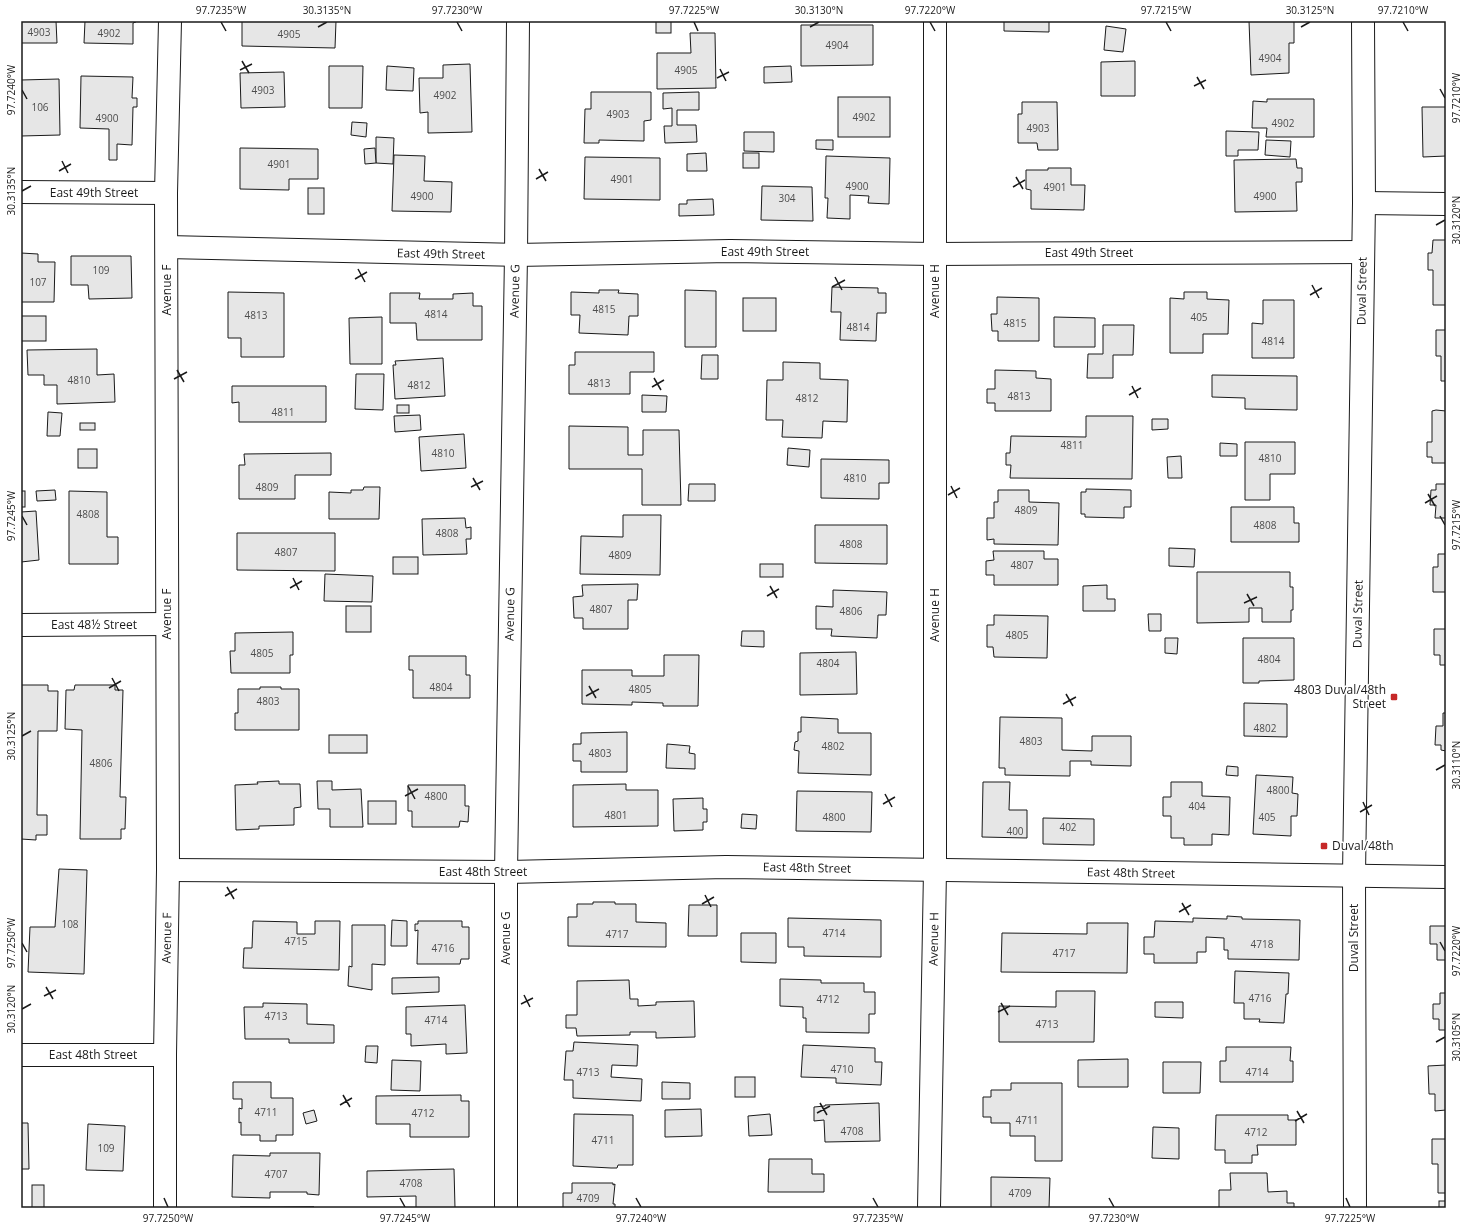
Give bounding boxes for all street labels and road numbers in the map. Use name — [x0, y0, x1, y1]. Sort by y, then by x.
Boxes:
street label: East 49th Street — [50, 184, 138, 201]
street label: East 49th Street — [721, 243, 809, 260]
street label: East 49th Street — [397, 244, 485, 263]
street label: East 49th Street — [1045, 244, 1133, 261]
street label: Duval Street — [1352, 257, 1371, 325]
street label: Avenue F — [158, 264, 175, 316]
street label: Avenue G — [506, 264, 523, 318]
street label: Avenue H — [926, 264, 943, 318]
street label: Duval Street — [1348, 580, 1367, 648]
street label: Avenue G — [501, 587, 518, 641]
street label: Avenue F — [158, 588, 175, 640]
street label: Avenue H — [926, 588, 943, 642]
street label: East 48½ Street — [51, 616, 137, 633]
street label: East 48th Street — [763, 858, 851, 877]
street label: East 48th Street — [439, 863, 527, 880]
street label: East 48th Street — [1087, 863, 1175, 882]
street label: Duval Street — [1345, 904, 1362, 972]
street label: Avenue G — [497, 911, 514, 965]
street label: Avenue F — [158, 912, 175, 964]
street label: Avenue H — [925, 912, 942, 966]
street label: East 48th Street — [49, 1046, 137, 1063]

